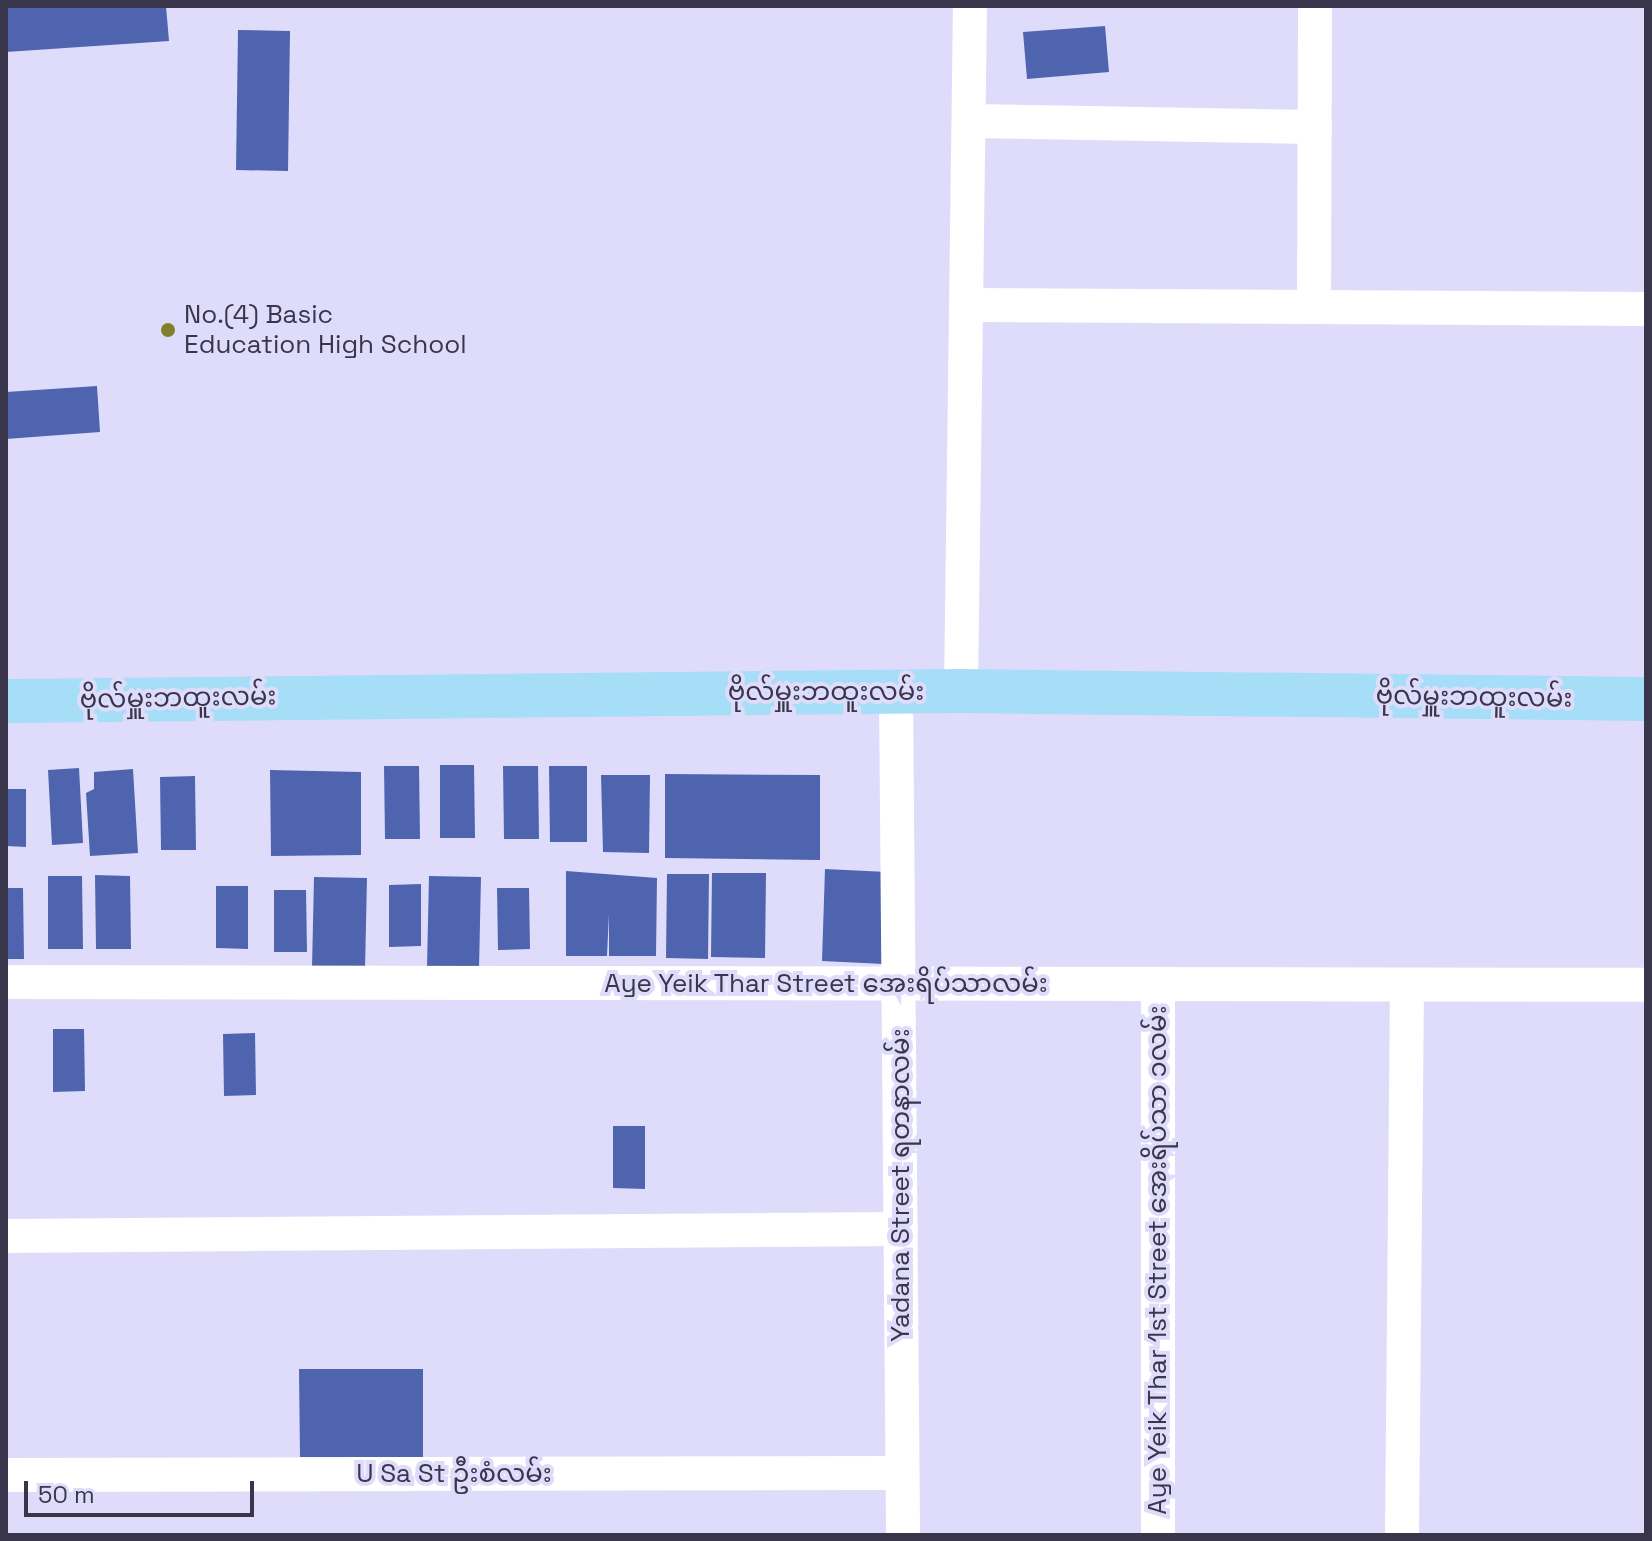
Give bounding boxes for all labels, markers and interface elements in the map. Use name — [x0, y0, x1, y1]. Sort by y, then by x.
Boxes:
place label: No.(4) Basic Education High School — [184, 299, 467, 360]
marker: No.(4) Basic Education High School — [159, 321, 177, 339]
street label: ဗိုလ်မှူးဘထူးလမ်း — [728, 676, 924, 708]
street label: ဗိုလ်မှူးဘထူးလမ်း — [1375, 680, 1573, 714]
street label: ဗိုလ်မှူးဘထူးလမ်း — [79, 681, 277, 715]
street label: Aye Yeik Thar Street အေးရိပ်သာလမ်း — [604, 968, 1048, 1000]
street label: Aye Yeik Thar 1st Street အေးရိပ်သာ ၁လမ်း — [1142, 1005, 1174, 1515]
street label: Yadana Street ရတနာလမ်း — [885, 1028, 917, 1342]
street label: U Sa St ဦးစံလမ်း — [356, 1458, 552, 1490]
scale bar — [28, 1465, 258, 1515]
text: 50 m — [38, 1479, 95, 1510]

